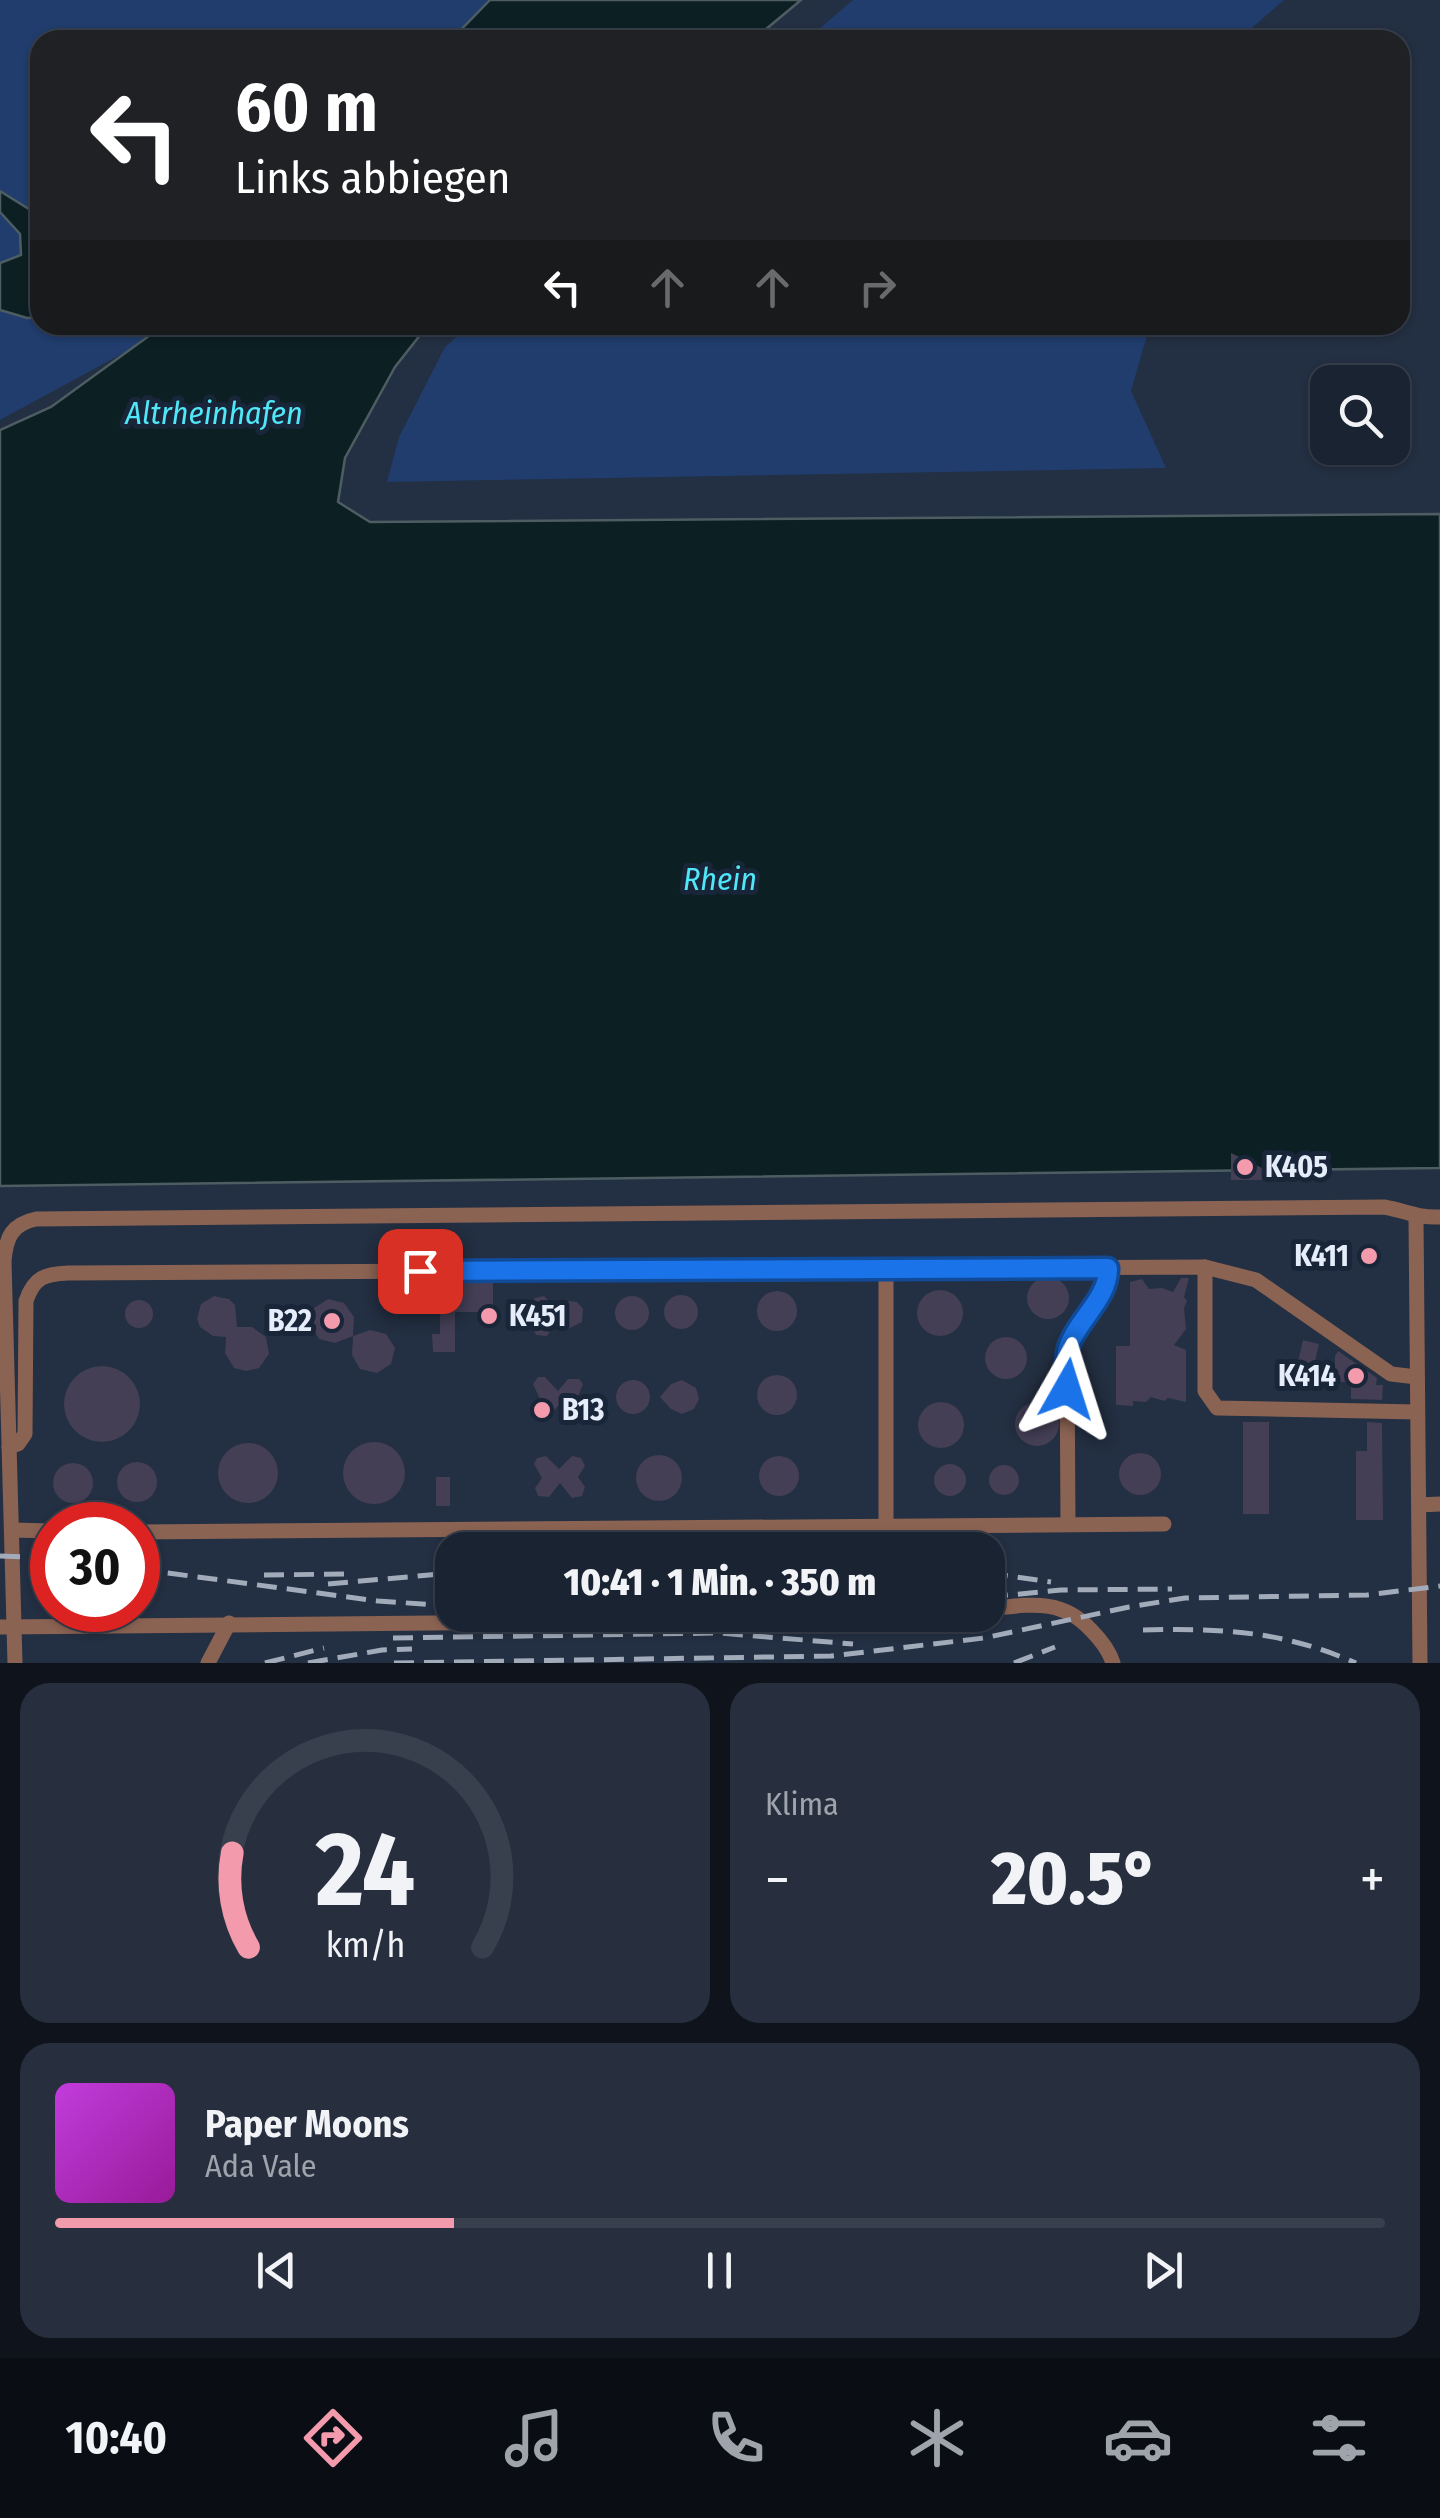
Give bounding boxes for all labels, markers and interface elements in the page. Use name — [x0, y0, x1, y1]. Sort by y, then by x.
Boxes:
text: 60 m — [235, 66, 378, 150]
icon: left — [70, 70, 200, 200]
text: Links abbiegen — [235, 151, 510, 205]
icon: left — [535, 260, 590, 315]
icon: ahead — [640, 260, 695, 315]
icon: ahead — [745, 260, 800, 315]
icon: right — [850, 260, 905, 315]
map controls — [1310, 365, 1410, 465]
button: search — [1310, 365, 1410, 465]
water label: Altrheinhafen — [124, 394, 303, 432]
water label: Rhein — [683, 860, 757, 898]
place label: K405 — [1265, 1149, 1328, 1185]
marker: K405 — [1234, 1156, 1256, 1178]
pin — [378, 1229, 463, 1314]
place label: K411 — [1294, 1238, 1349, 1274]
icon: arrive — [393, 1244, 448, 1299]
marker: K411 — [1358, 1245, 1380, 1267]
place label: K451 — [509, 1298, 566, 1334]
place label: B22 — [268, 1303, 312, 1339]
marker: K451 — [478, 1305, 500, 1327]
marker: B22 — [321, 1310, 343, 1332]
position arrow — [1015, 1337, 1119, 1441]
place label: K414 — [1278, 1358, 1336, 1394]
marker: K414 — [1345, 1365, 1367, 1387]
place label: B13 — [562, 1392, 604, 1428]
marker: B13 — [531, 1399, 553, 1421]
speed limit sign: 30 — [30, 1502, 160, 1632]
text: 10:41 · 1 Min. · 350 m — [564, 1559, 876, 1605]
text: Klima — [765, 1785, 839, 1823]
text: 24 — [314, 1808, 415, 1933]
text: 20.5° — [992, 1834, 1158, 1924]
text: − — [765, 1847, 790, 1913]
text: + — [1360, 1847, 1385, 1913]
text: km/h — [325, 1924, 405, 1966]
text: Paper Moons — [205, 2101, 409, 2147]
text: Ada Vale — [205, 2147, 317, 2185]
icon: previous — [249, 2243, 304, 2298]
icon: pause — [692, 2243, 747, 2298]
icon: next — [1136, 2243, 1191, 2298]
icon: directions — [298, 2403, 368, 2473]
icon: music — [499, 2403, 569, 2473]
icon: phone — [701, 2403, 771, 2473]
icon: climate — [902, 2403, 972, 2473]
icon: car — [1103, 2403, 1173, 2473]
icon: filters — [1304, 2403, 1374, 2473]
text: 10:40 — [66, 2411, 167, 2465]

